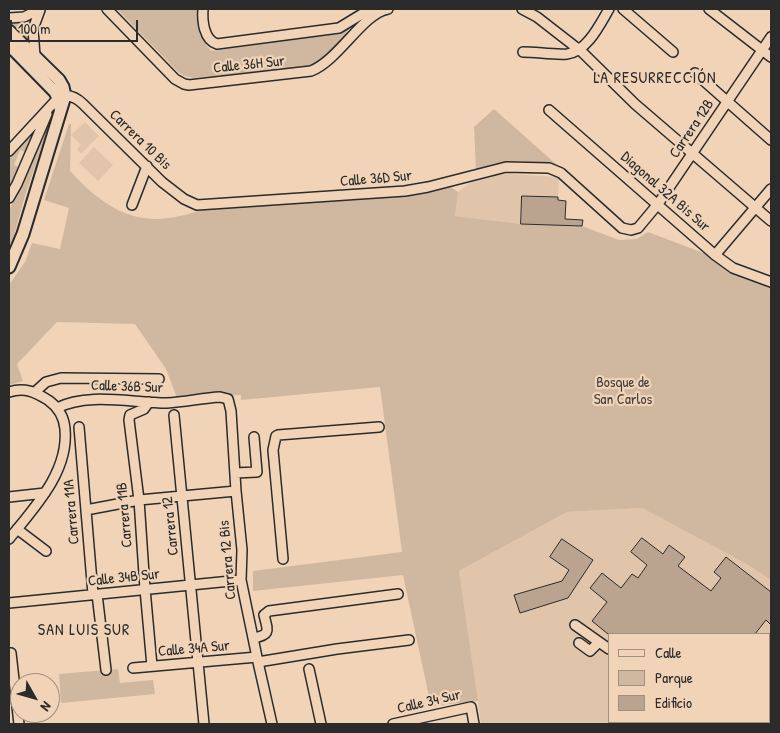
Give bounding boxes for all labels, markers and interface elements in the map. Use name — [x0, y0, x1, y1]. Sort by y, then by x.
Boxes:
scale bar — [12, 10, 140, 42]
text: 100 m — [18, 18, 51, 39]
street label: Calle 36H Sur — [212, 52, 286, 78]
district label: LA RESURRECCIÓN — [592, 69, 718, 89]
street label: Carrera 12B — [666, 96, 718, 162]
street label: Carrera 10 Bis — [105, 106, 175, 174]
street label: Diagonal 32A Bis Sur — [617, 148, 713, 236]
street label: Calle 36D Sur — [339, 167, 413, 191]
park label: Bosque de San Carlos — [594, 374, 652, 409]
street label: Calle 36B Sur — [91, 377, 163, 397]
street label: Carrera 11A — [60, 479, 84, 545]
street label: Carrera 11B — [113, 482, 137, 548]
street label: Carrera 12 — [159, 496, 183, 556]
street label: Carrera 12 Bis — [216, 520, 240, 600]
street label: Calle 34B Sur — [87, 565, 161, 591]
district label: SAN LUIS SUR — [36, 621, 132, 641]
legend — [608, 633, 770, 723]
street label: Calle 34A Sur — [157, 637, 231, 661]
text: Calle — [655, 642, 682, 663]
text: Parque — [655, 667, 693, 688]
north arrow — [10, 673, 60, 723]
street label: Calle 34 Sur — [396, 686, 462, 718]
text: Edificio — [655, 692, 692, 713]
text: N — [37, 698, 56, 716]

